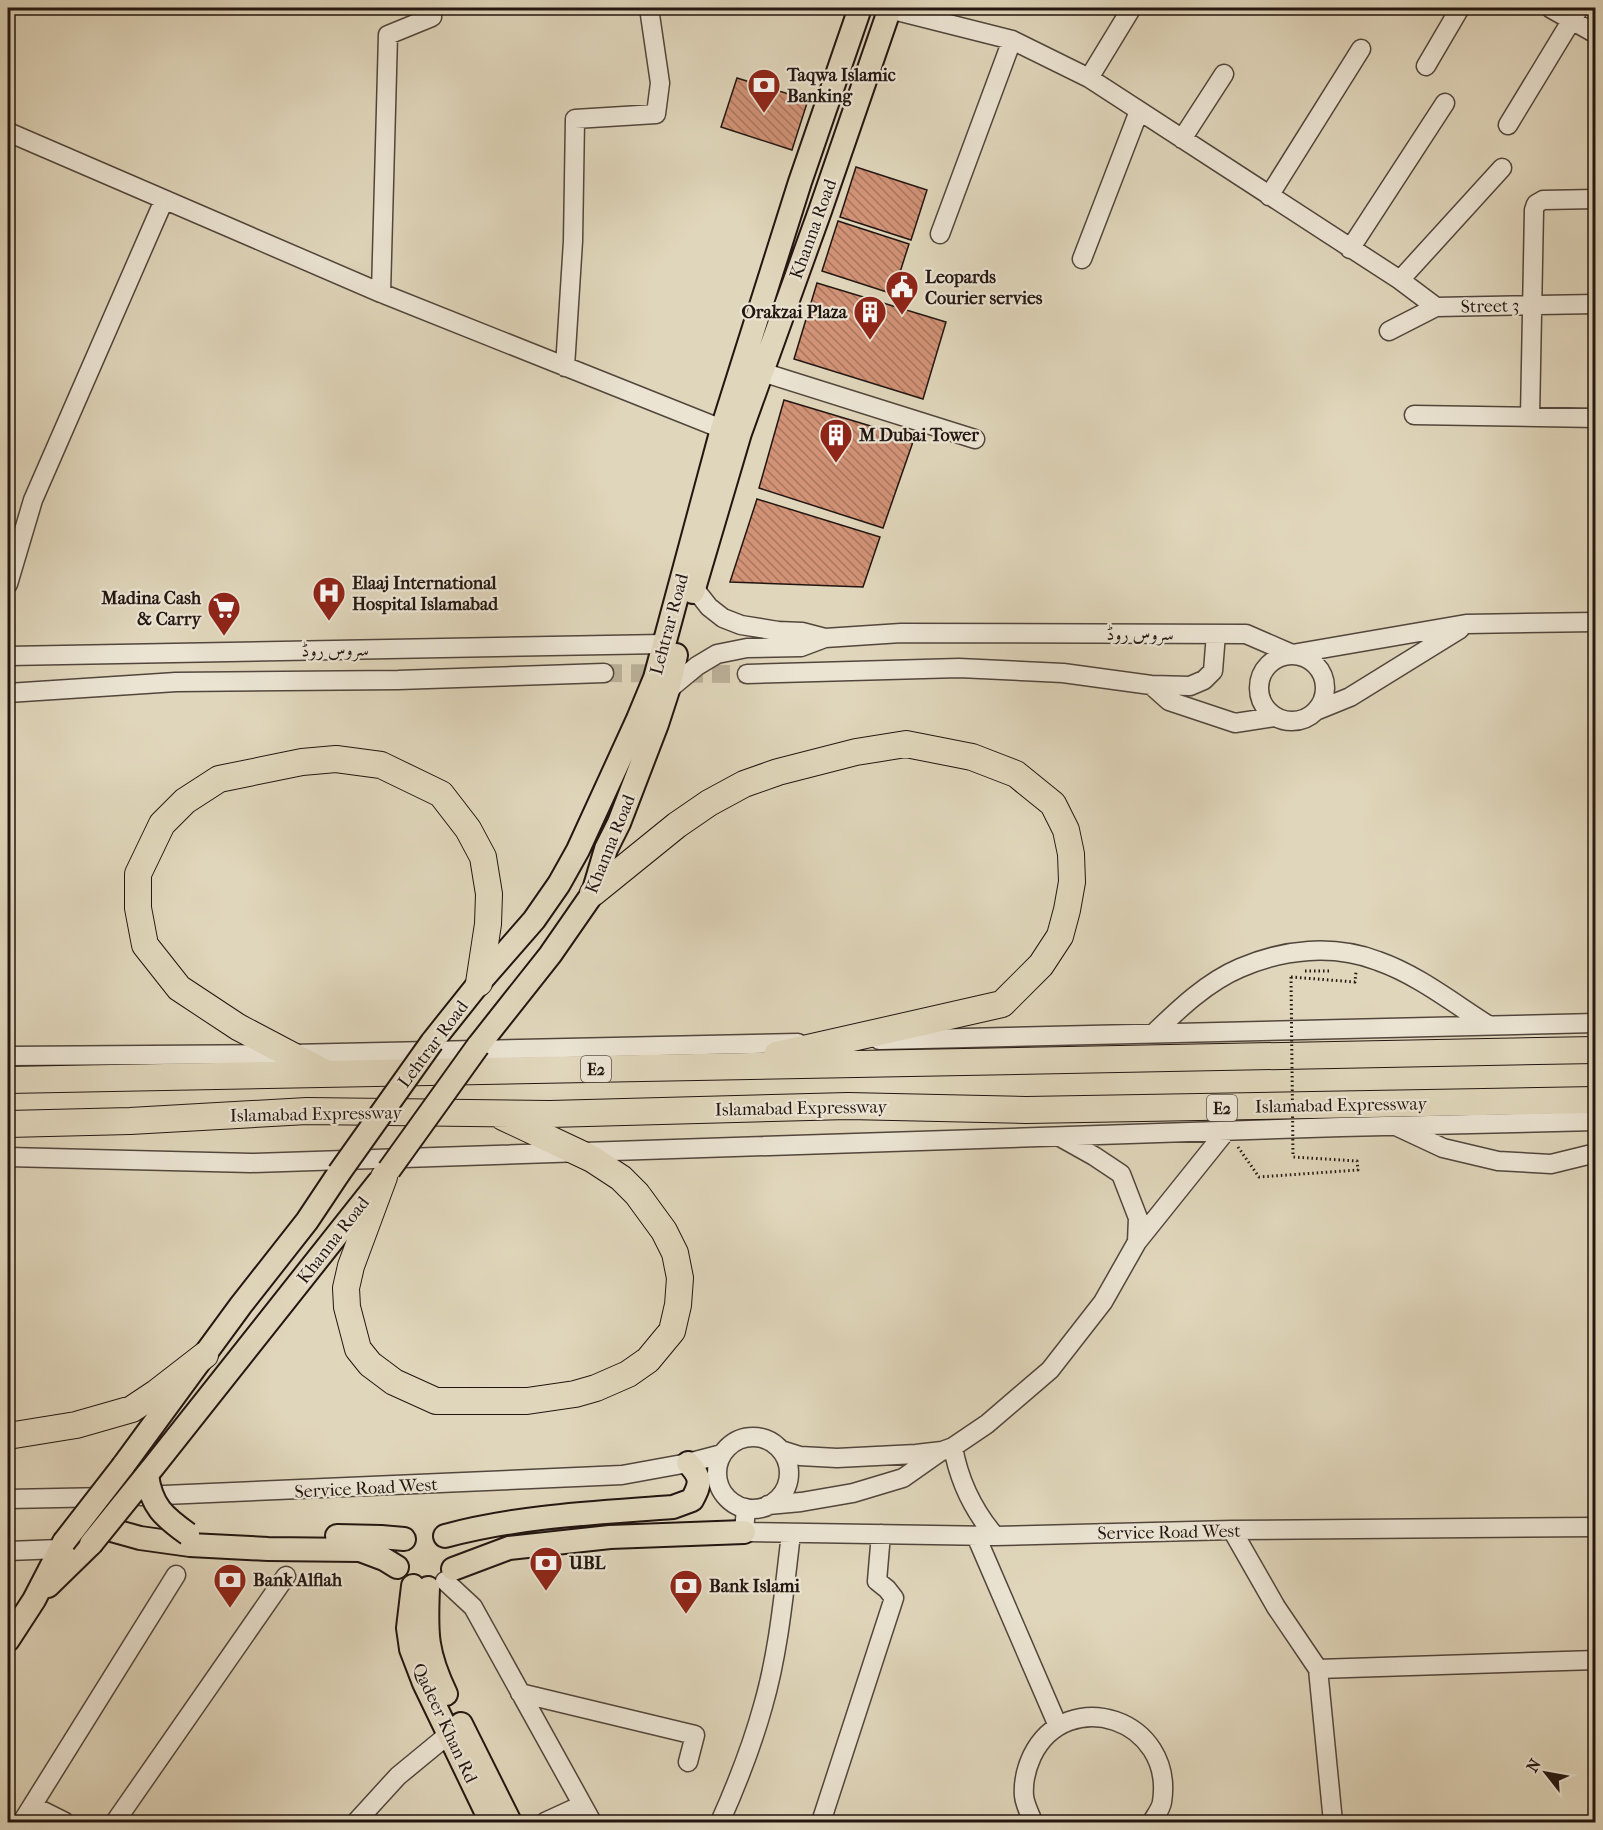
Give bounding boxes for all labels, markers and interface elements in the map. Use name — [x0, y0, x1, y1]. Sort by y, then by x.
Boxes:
place label: Taqwa Islamic Banking — [786, 65, 896, 107]
bank icon: Taqwa Islamic Banking — [746, 67, 782, 114]
street label: Khanna Road — [786, 176, 841, 282]
place label: Leopards Courier servies — [925, 267, 1043, 309]
public building icon: Leopards Courier servies — [884, 269, 920, 316]
building icon: Orakzai Plaza — [852, 294, 888, 341]
street label: Street 3 — [1460, 295, 1520, 318]
place label: Orakzai Plaza — [742, 302, 848, 323]
building icon: M Dubai Tower — [818, 417, 854, 464]
place label: M Dubai Tower — [858, 425, 979, 446]
street label: Lehtrar Road — [646, 571, 693, 677]
place label: Elaaj International Hospital Islamabad — [352, 573, 499, 615]
hospital icon: Elaaj International Hospital Islamabad — [311, 575, 347, 622]
place label: Madina Cash & Carry — [100, 588, 202, 630]
supermarket icon: Madina Cash & Carry — [206, 590, 242, 637]
street label: سروس روڈ — [1106, 624, 1174, 646]
street label: سروس روڈ — [301, 639, 369, 663]
street label: Khanna Road — [581, 792, 640, 897]
street label: Lehtrar Road — [394, 996, 473, 1092]
road number: E2 — [581, 1056, 611, 1082]
street label: Islamabad Expressway — [1255, 1093, 1429, 1118]
road number: E2 — [1207, 1095, 1237, 1121]
street label: Islamabad Expressway — [715, 1096, 889, 1121]
street label: Islamabad Expressway — [230, 1102, 404, 1127]
street label: Khanna Road — [293, 1192, 374, 1288]
street label: Service Road West — [294, 1474, 439, 1503]
street label: Service Road West — [1097, 1521, 1241, 1544]
bank icon: UBL — [528, 1545, 564, 1592]
place label: UBL — [568, 1553, 607, 1574]
bank icon: Bank Alflah — [212, 1562, 248, 1609]
bank icon: Bank Islami — [668, 1568, 704, 1615]
place label: Bank Alflah — [253, 1570, 343, 1591]
place label: Bank Islami — [709, 1576, 800, 1597]
street label: Qadeer Khan Rd — [408, 1660, 482, 1787]
north arrow — [1516, 1743, 1576, 1803]
text: N — [1522, 1755, 1545, 1776]

